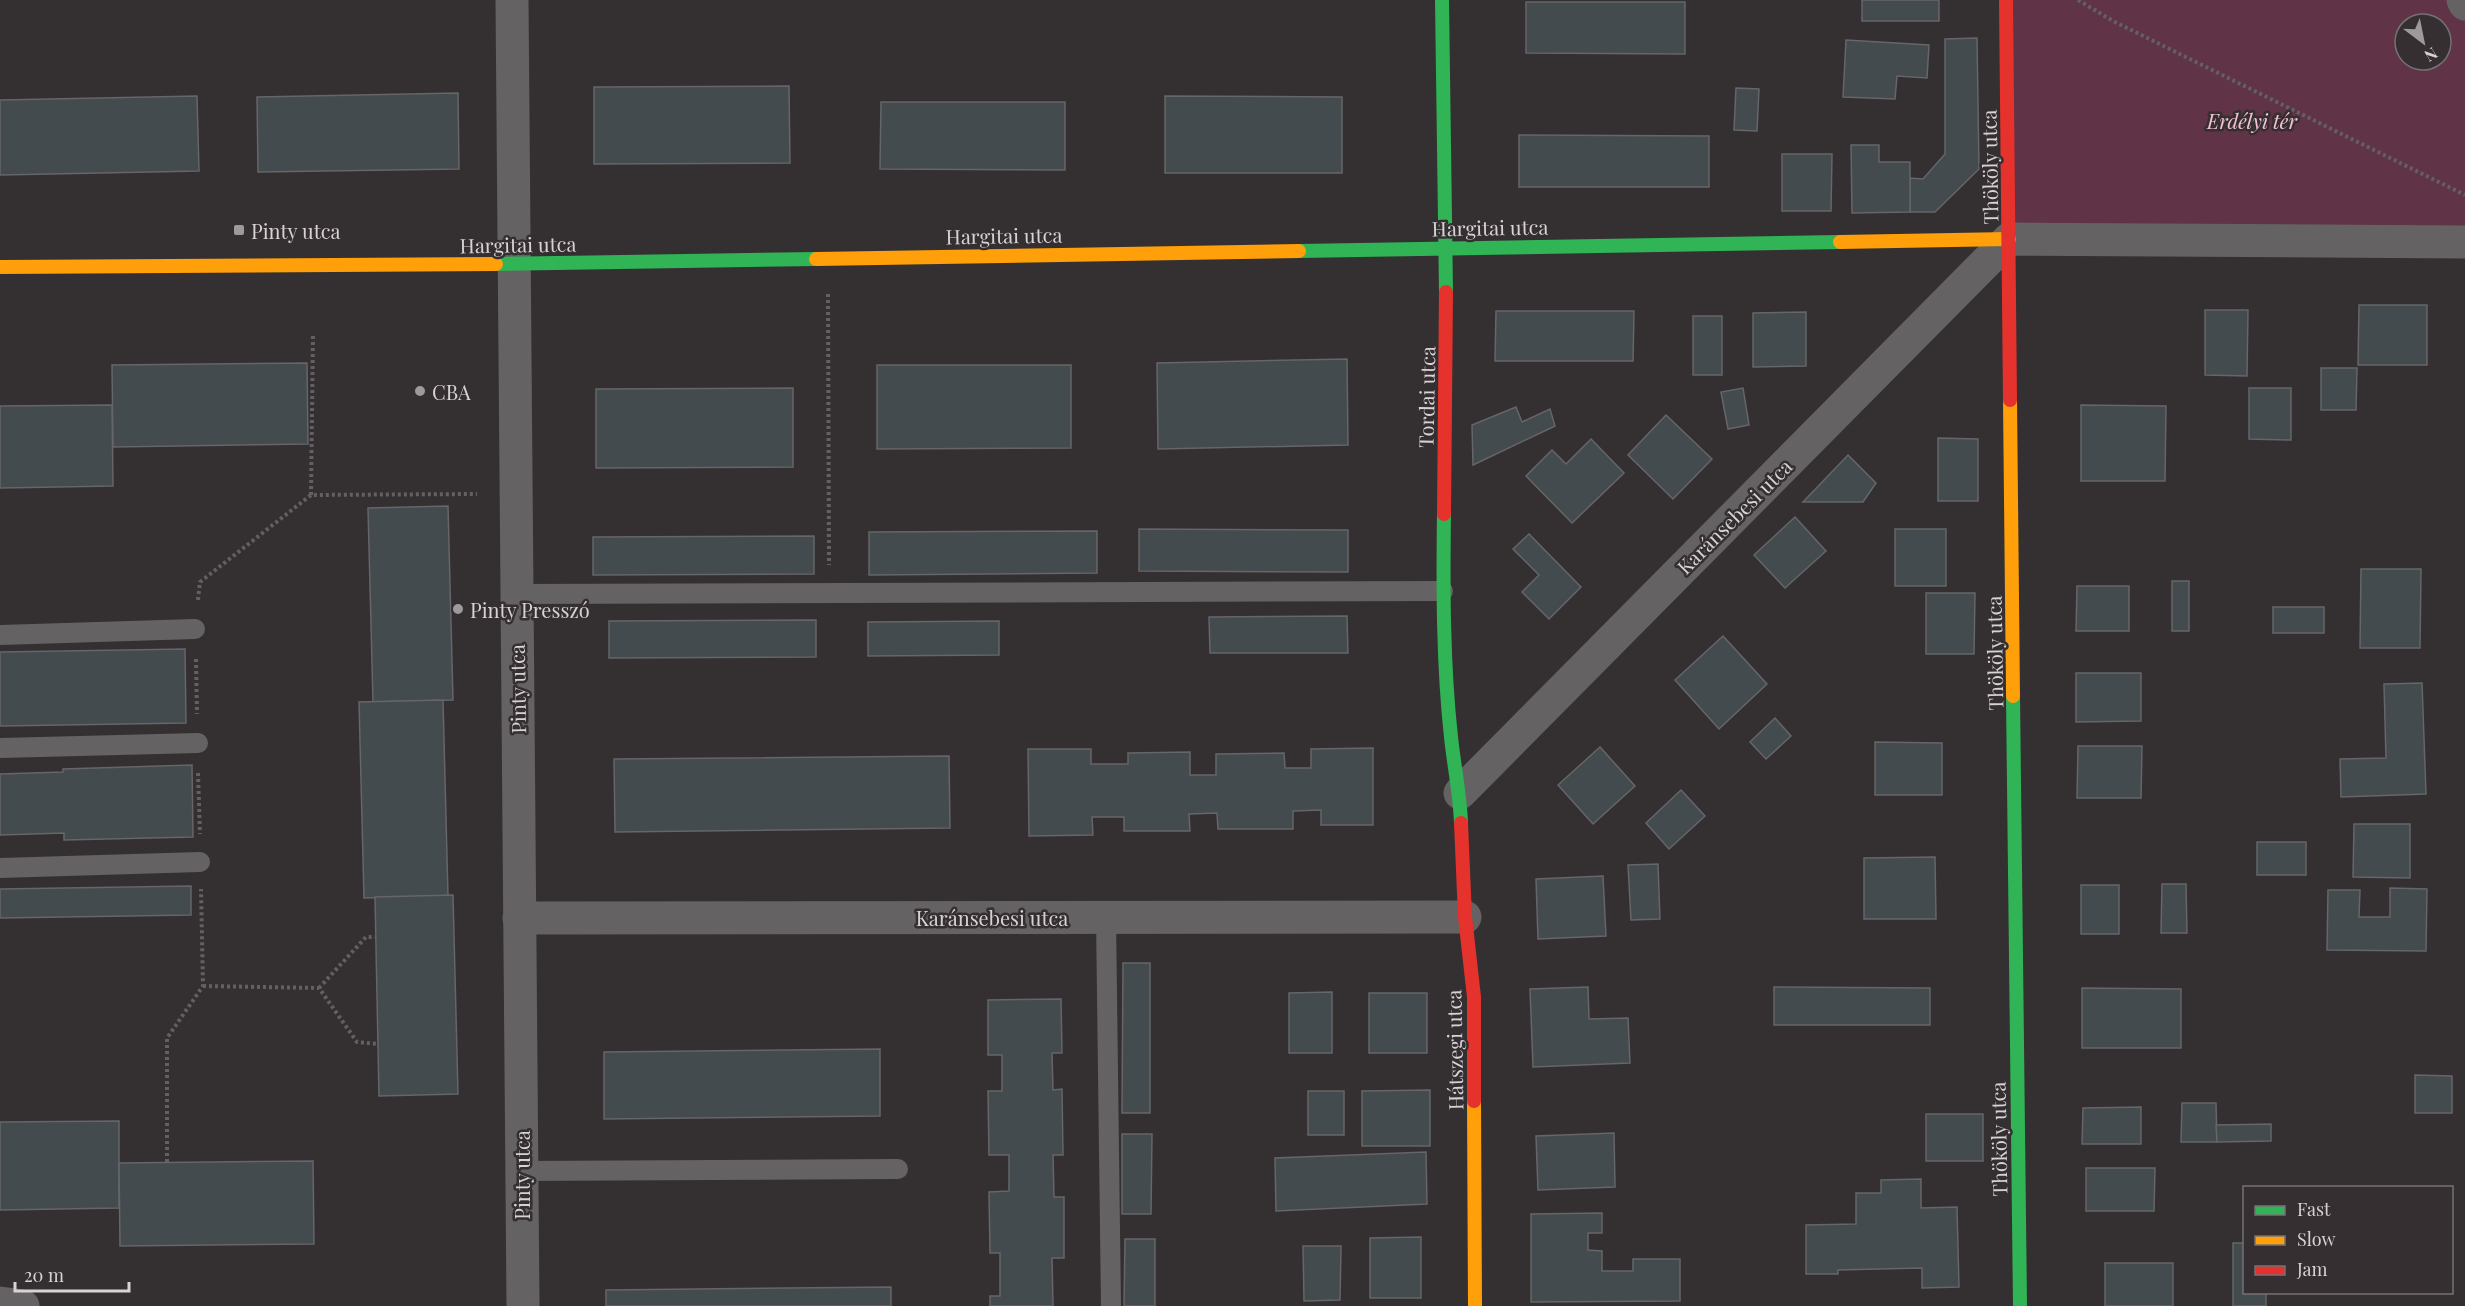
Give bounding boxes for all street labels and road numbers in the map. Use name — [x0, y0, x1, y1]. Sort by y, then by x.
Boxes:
street label: Thököly utca — [1975, 109, 2003, 225]
street label: Hargitai utca — [1431, 212, 1549, 242]
street label: Hargitai utca — [945, 220, 1063, 250]
street label: Hargitai utca — [459, 229, 577, 259]
street label: Tordai utca — [1412, 346, 1440, 448]
street label: Karánsebesi utca — [1671, 453, 1797, 579]
street label: Thököly utca — [1980, 595, 2008, 711]
street label: Pinty utca — [503, 644, 531, 734]
street label: Karánsebesi utca — [916, 904, 1068, 931]
street label: Hátszegi utca — [1439, 990, 1469, 1110]
street label: Thököly utca — [1984, 1081, 2012, 1197]
street label: Pinty utca — [508, 1130, 535, 1220]

